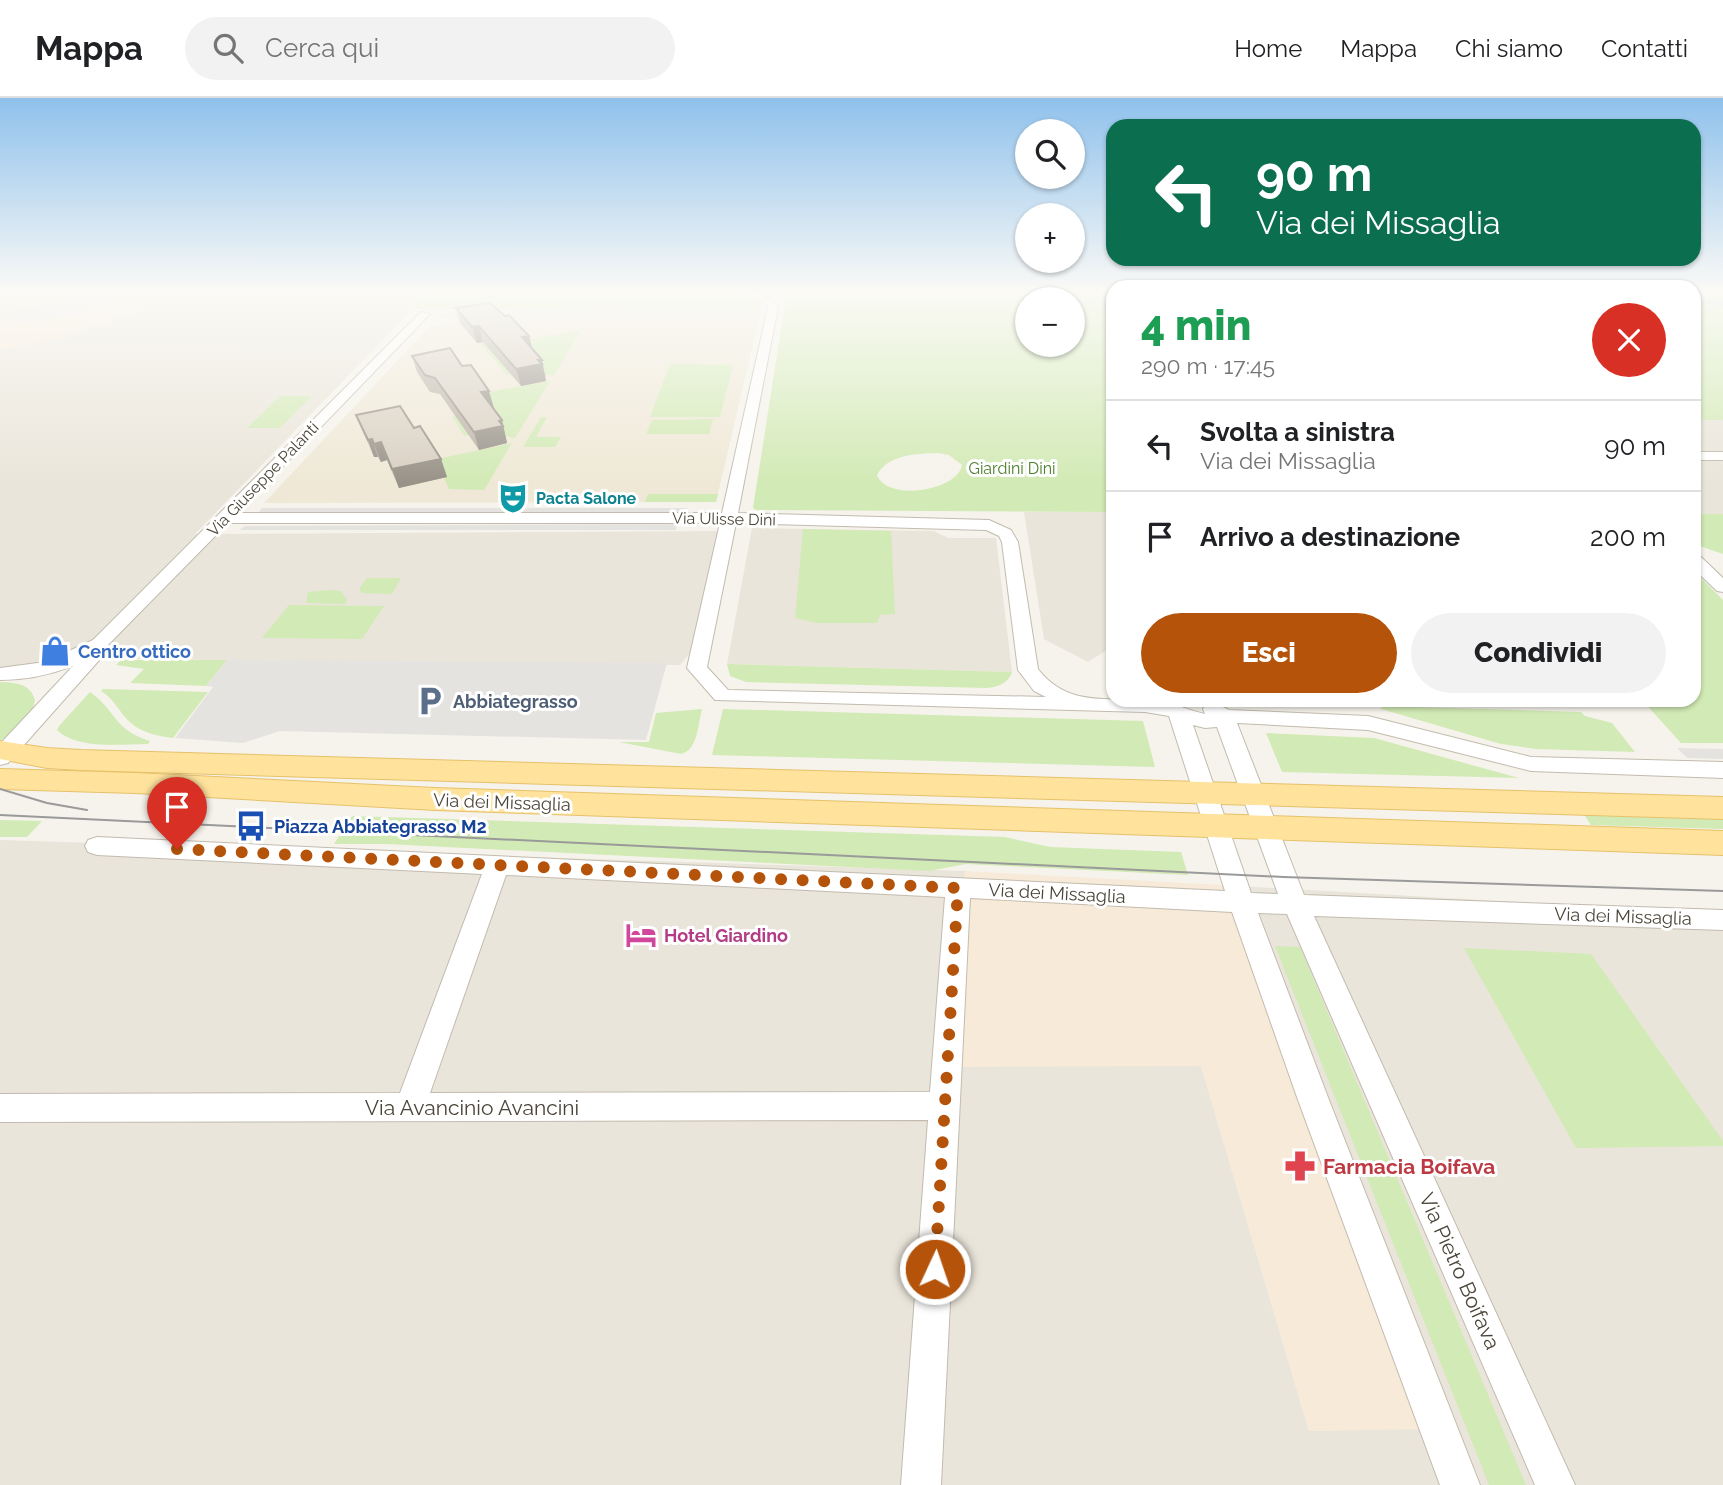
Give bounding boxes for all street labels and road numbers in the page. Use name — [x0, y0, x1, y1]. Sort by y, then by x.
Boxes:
street label: Via Giuseppe Palanti — [203, 418, 323, 540]
street label: Via Ulisse Dini — [672, 509, 776, 529]
street label: Via dei Missaglia — [433, 789, 571, 815]
street label: Via dei Missaglia — [988, 879, 1126, 907]
street label: Via dei Missaglia — [1554, 903, 1692, 929]
street label: Via Avancinio Avancini — [365, 1095, 579, 1120]
street label: Via Pietro Boifava — [1414, 1189, 1506, 1353]

